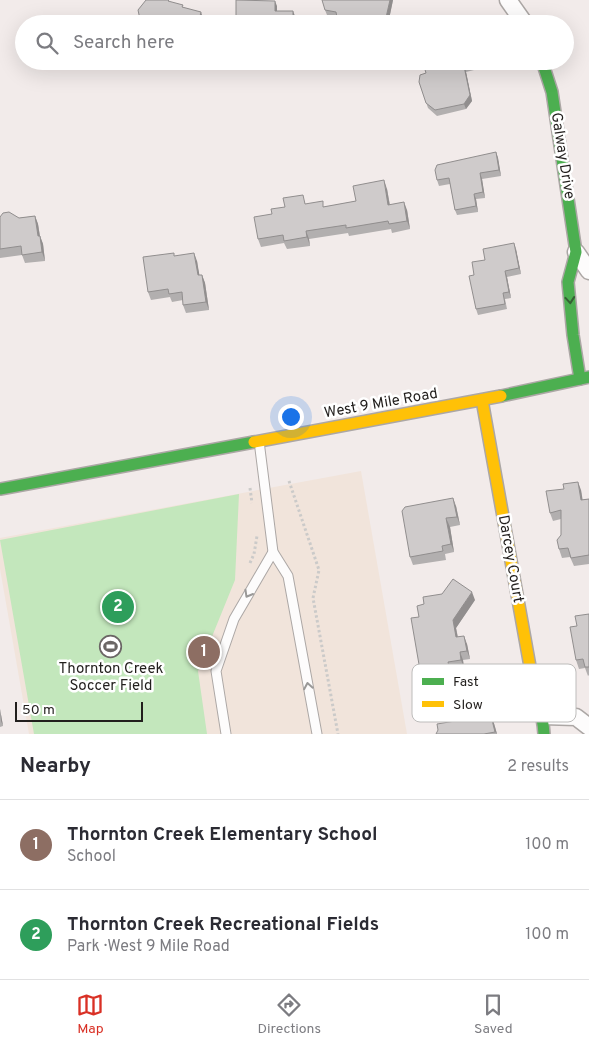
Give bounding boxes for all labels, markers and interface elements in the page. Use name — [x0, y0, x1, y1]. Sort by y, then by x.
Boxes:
search box — [15, 15, 574, 70]
icon: search — [33, 29, 61, 57]
text: Search here — [73, 31, 175, 55]
street label: Galway Drive — [546, 111, 578, 201]
one-way arrow — [564, 296, 575, 304]
street label: West 9 Mile Road — [323, 385, 439, 423]
your location — [278, 404, 304, 430]
street label: Darcey Court — [493, 514, 527, 604]
pin: 2 — [102, 588, 134, 626]
one-way arrow — [245, 588, 255, 597]
pin: 1 — [188, 633, 220, 671]
sports icon: Thornton Creek Soccer Field — [99, 634, 123, 658]
place label: Thornton Creek Soccer Field — [58, 660, 164, 696]
legend — [412, 664, 576, 722]
text: Fast — [453, 674, 479, 691]
one-way arrow — [303, 682, 314, 690]
text: Slow — [453, 697, 483, 714]
scale bar — [15, 699, 142, 722]
text: 50 m — [22, 702, 55, 719]
text: Nearby — [20, 753, 91, 780]
text: 2 results — [507, 757, 569, 777]
text: Thornton Creek Elementary School — [67, 823, 378, 847]
text: 1 — [33, 835, 39, 855]
text: 100 m — [525, 835, 569, 855]
text: School — [67, 847, 116, 867]
text: Thornton Creek Recreational Fields — [67, 913, 379, 937]
text: 2 — [31, 925, 41, 945]
text: 100 m — [525, 925, 569, 945]
text: Park · West 9 Mile Road — [67, 937, 230, 957]
tab: Map — [76, 991, 104, 1038]
tab: Directions — [257, 991, 321, 1038]
tab: Saved — [474, 991, 513, 1038]

